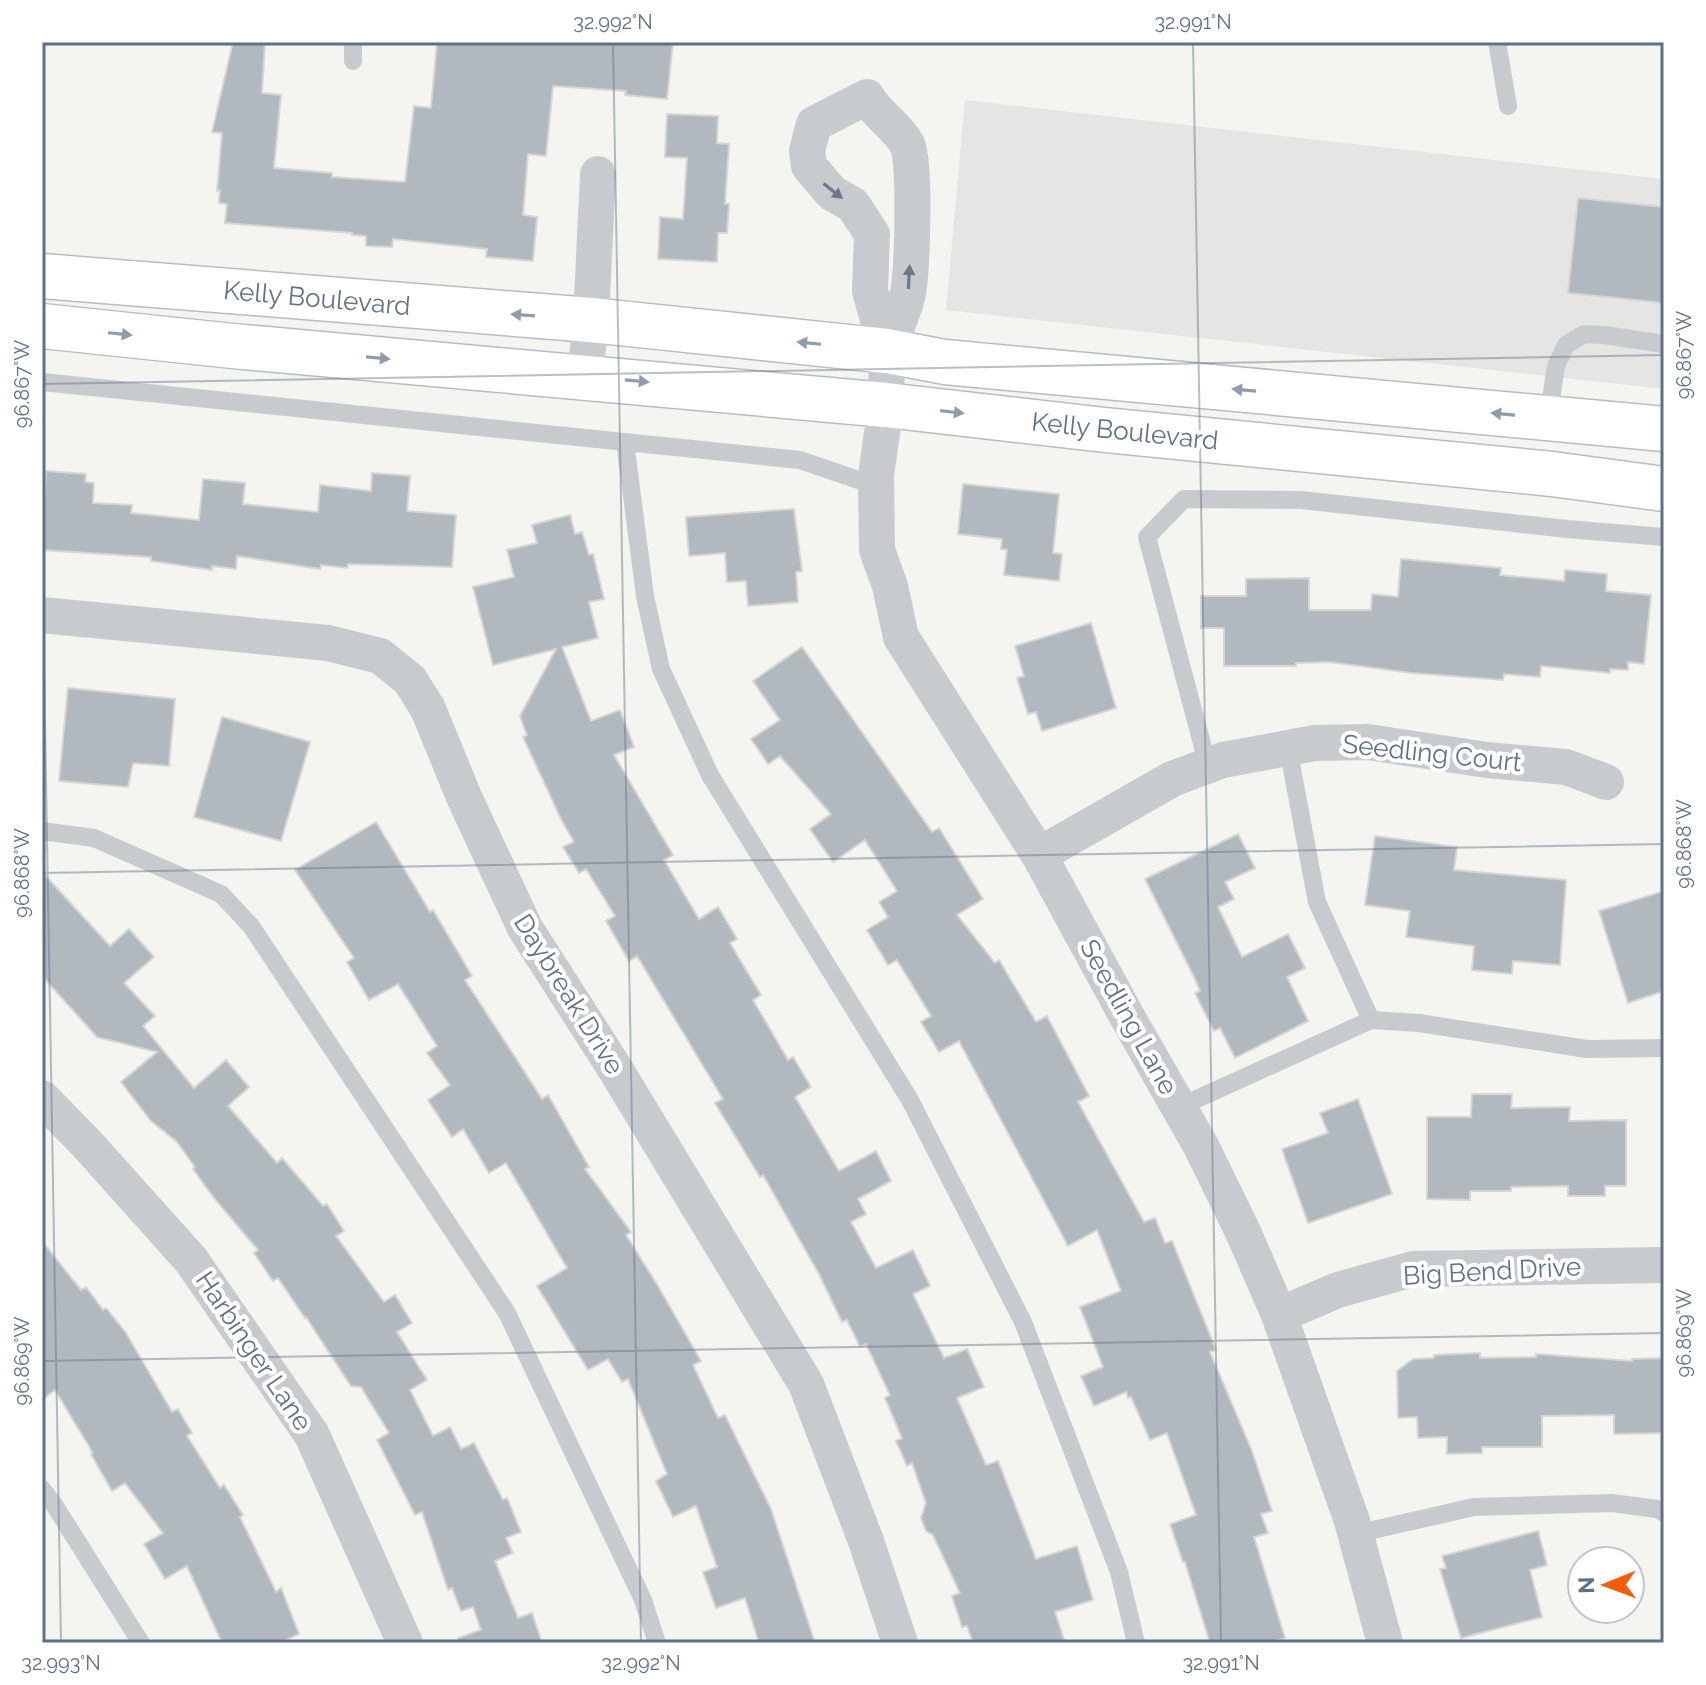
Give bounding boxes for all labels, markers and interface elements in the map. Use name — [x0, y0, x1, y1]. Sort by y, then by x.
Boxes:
text: 32.992°N — [573, 10, 653, 34]
text: 32.991°N — [1154, 10, 1232, 34]
one-way arrow — [823, 182, 843, 199]
one-way arrow — [903, 264, 916, 289]
street label: Kelly Boulevard — [222, 275, 412, 321]
one-way arrow — [510, 308, 535, 321]
text: 96.867°W — [1672, 311, 1696, 399]
one-way arrow — [108, 327, 133, 340]
one-way arrow — [796, 337, 821, 350]
text: 96.867°W — [10, 340, 34, 428]
one-way arrow — [366, 352, 391, 365]
one-way arrow — [625, 375, 650, 388]
one-way arrow — [1231, 383, 1256, 396]
one-way arrow — [940, 406, 965, 419]
street label: Kelly Boulevard — [1030, 406, 1220, 456]
one-way arrow — [1490, 407, 1515, 420]
street label: Seedling Court — [1341, 729, 1523, 777]
text: 96.868°W — [1672, 799, 1696, 889]
text: 96.868°W — [10, 828, 34, 918]
street label: Daybreak Drive — [508, 908, 630, 1080]
street label: Seedling Lane — [1074, 934, 1184, 1100]
street label: Big Bend Drive — [1402, 1251, 1582, 1291]
street label: Harbinger Lane — [190, 1266, 318, 1436]
text: 96.869°W — [1672, 1289, 1696, 1377]
text: 96.869°W — [10, 1317, 34, 1405]
north arrow — [1566, 1545, 1646, 1625]
text: N — [1573, 1577, 1599, 1594]
text: 32.993°N — [21, 1651, 101, 1675]
text: 32.992°N — [601, 1651, 681, 1675]
text: 32.991°N — [1182, 1651, 1260, 1675]

